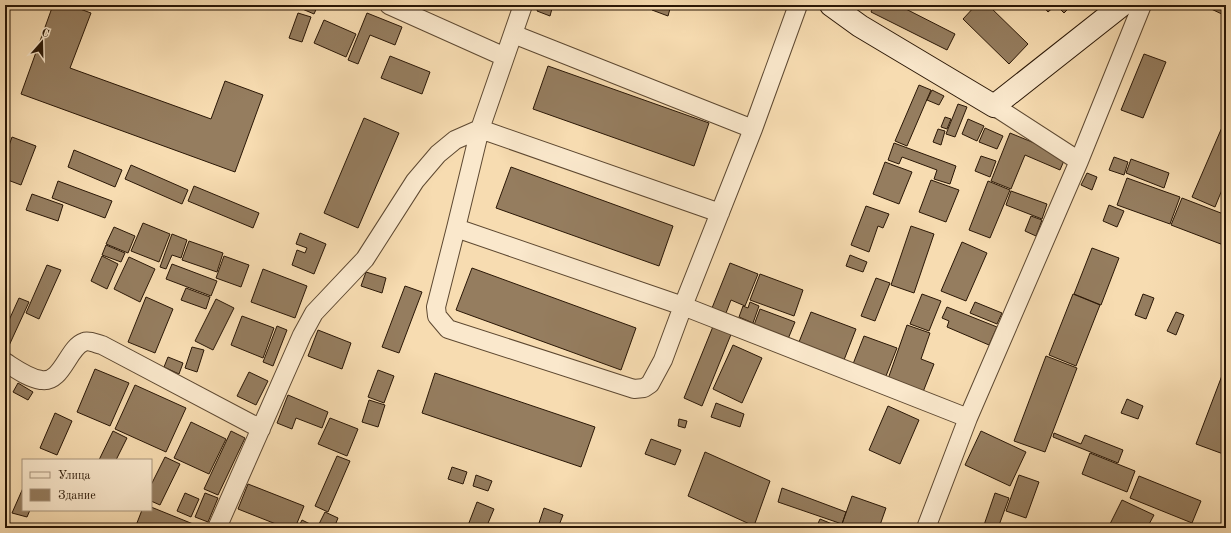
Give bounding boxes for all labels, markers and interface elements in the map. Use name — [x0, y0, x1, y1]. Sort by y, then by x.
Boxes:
north arrow — [22, 22, 62, 62]
text: С — [40, 28, 50, 40]
legend — [22, 459, 152, 511]
text: Улица — [58, 470, 91, 482]
text: Здание — [58, 490, 96, 502]

